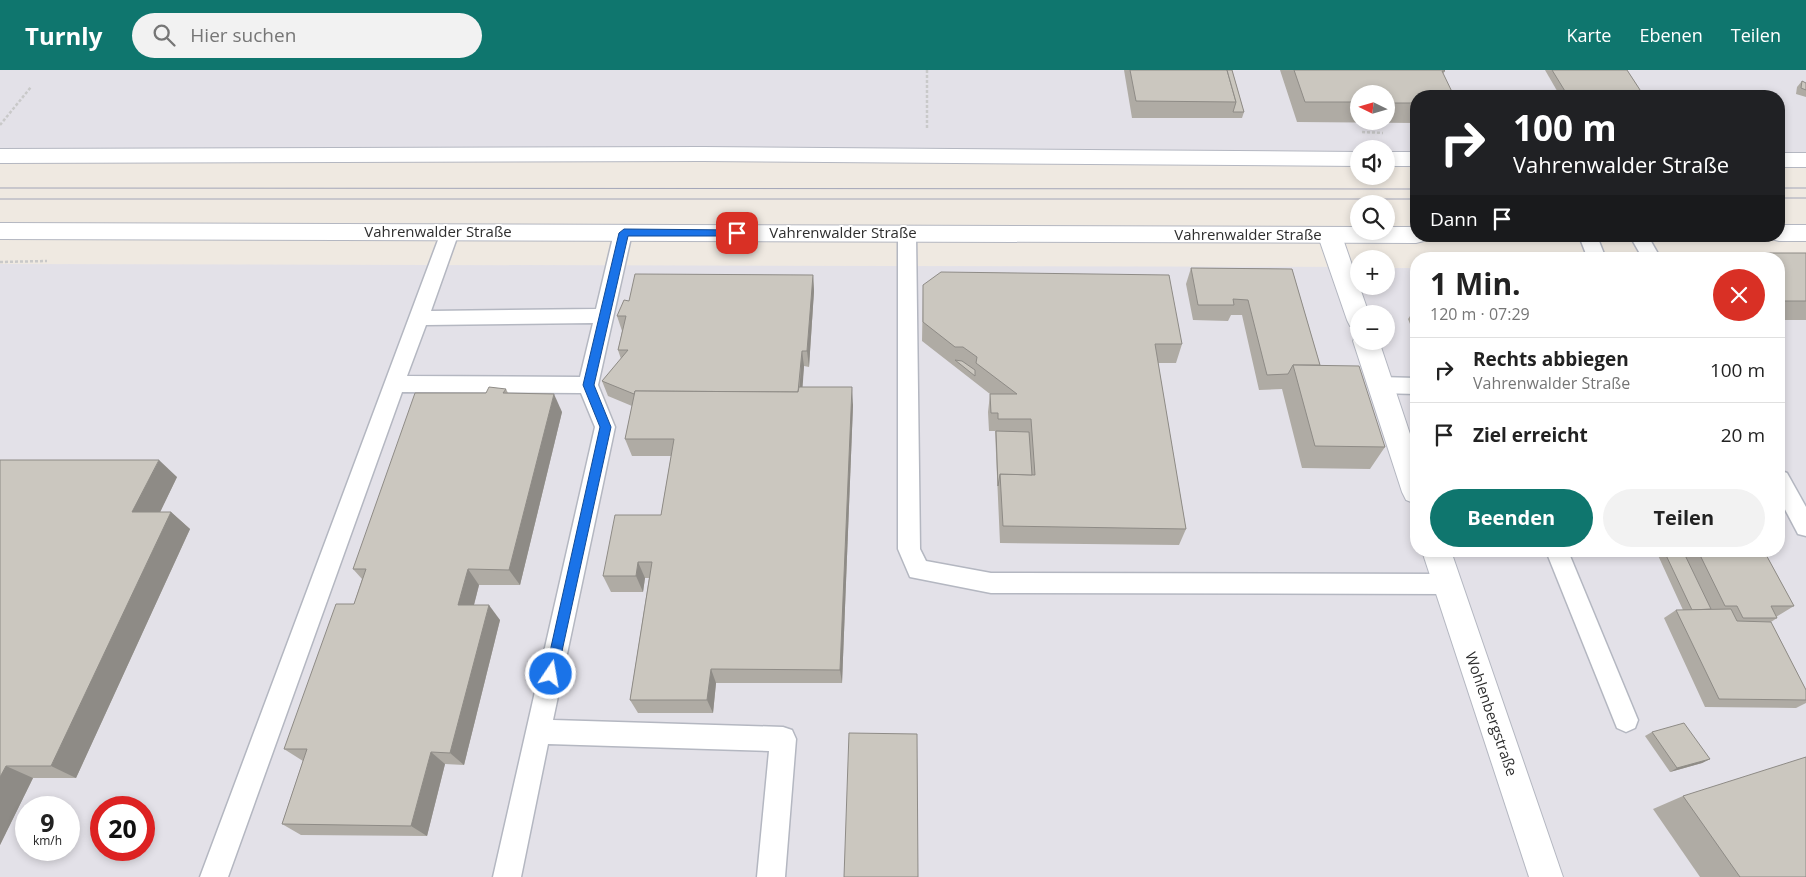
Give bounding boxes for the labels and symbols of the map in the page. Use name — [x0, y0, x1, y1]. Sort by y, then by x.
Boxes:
north arrow — [1350, 85, 1395, 130]
pin — [716, 212, 758, 254]
street label: Vahrenwalder Straße — [364, 221, 512, 241]
street label: Vahrenwalder Straße — [769, 222, 917, 242]
street label: Vahrenwalder Straße — [1174, 224, 1322, 244]
position arrow — [524, 647, 576, 699]
street label: Wohlenbergstraße — [1461, 649, 1523, 778]
speed limit sign: 20 — [90, 796, 155, 861]

